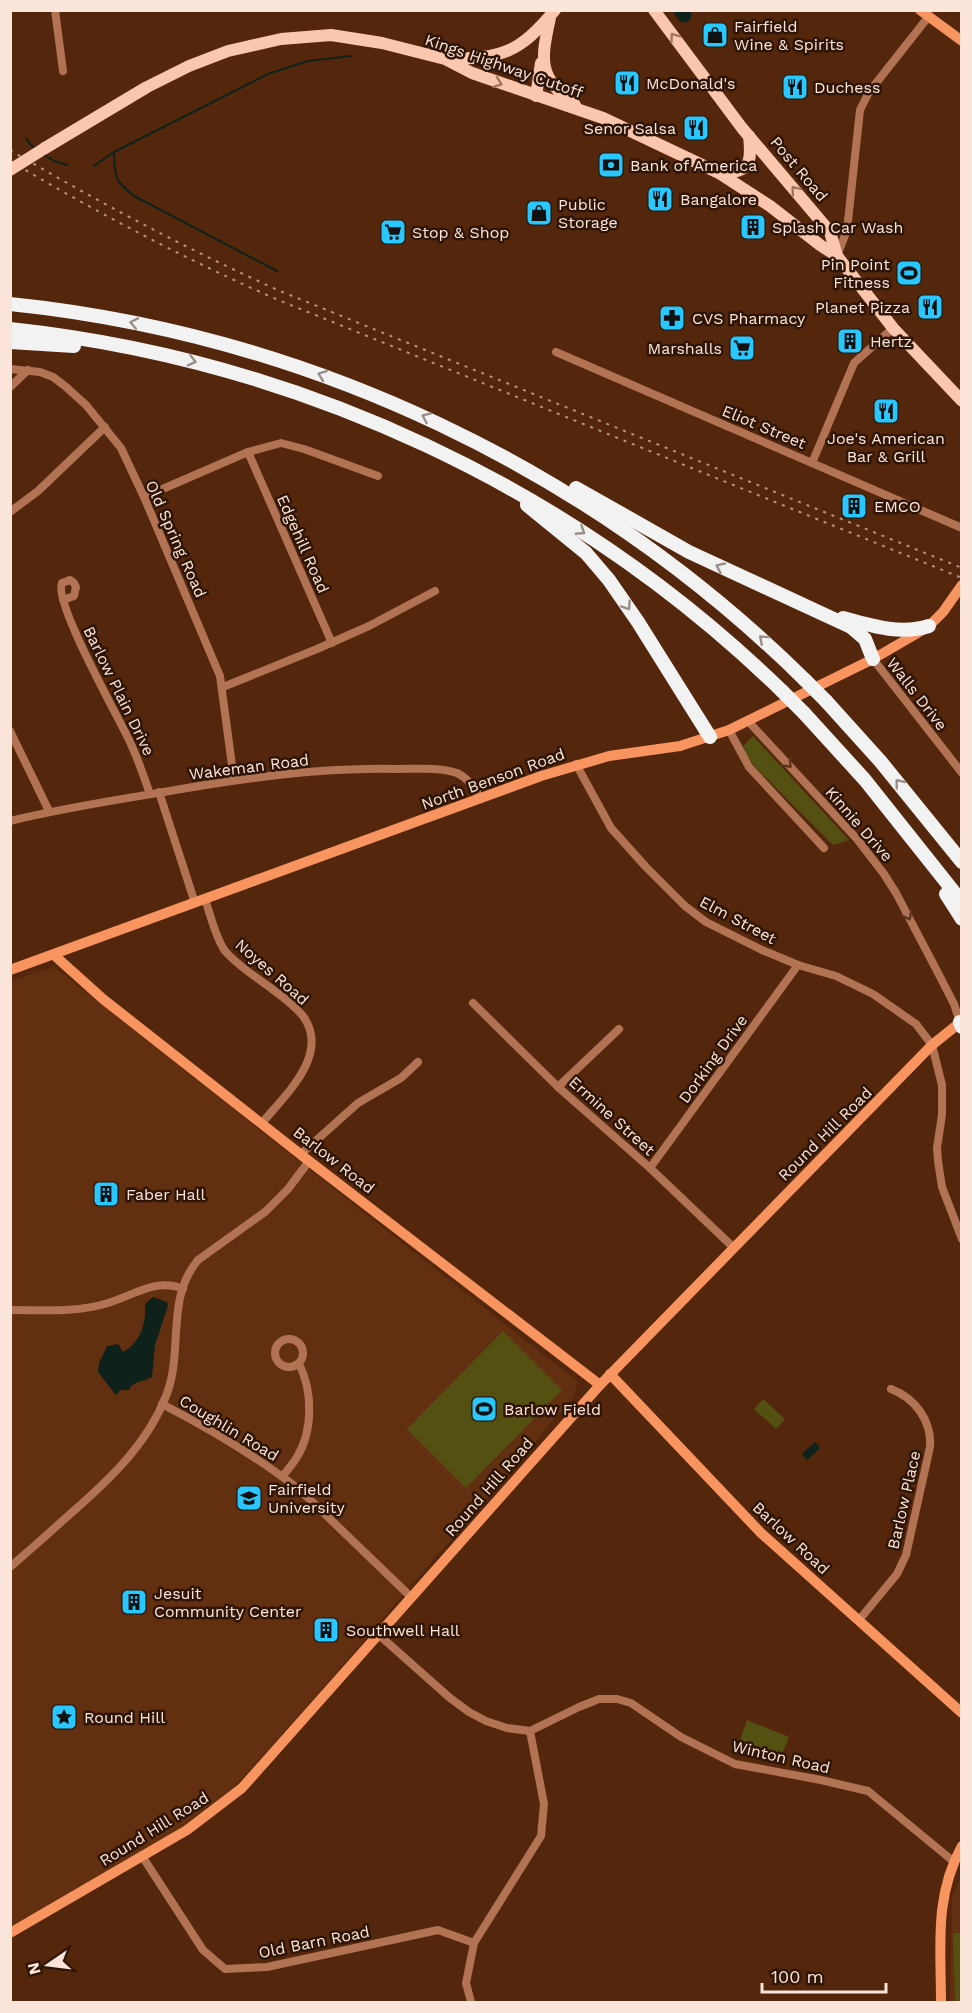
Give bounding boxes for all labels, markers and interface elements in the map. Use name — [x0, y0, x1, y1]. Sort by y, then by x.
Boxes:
place label: Fairfield Wine & Spirits — [734, 17, 844, 54]
shop icon: Fairfield Wine & Spirits — [700, 20, 730, 50]
street label: Kings Highway Cutoff — [422, 30, 586, 102]
one-way arrow — [670, 32, 681, 43]
restaurant icon: McDonald's — [612, 68, 642, 98]
restaurant icon: Duchess — [780, 72, 810, 102]
place label: McDonald's — [646, 74, 736, 93]
one-way arrow — [492, 76, 503, 88]
place label: Duchess — [814, 78, 880, 97]
restaurant icon: Senor Salsa — [681, 113, 711, 143]
place label: Senor Salsa — [584, 119, 676, 138]
street label: Post Road — [766, 133, 832, 205]
bank icon: Bank of America — [596, 150, 626, 180]
place label: Bank of America — [630, 156, 757, 175]
restaurant icon: Bangalore — [645, 184, 675, 214]
one-way arrow — [791, 186, 802, 197]
place label: Bangalore — [680, 190, 757, 209]
place label: Public Storage — [558, 195, 618, 232]
shop icon: Public Storage — [524, 198, 554, 228]
building icon: Splash Car Wash — [738, 212, 768, 242]
supermarket icon: Stop & Shop — [378, 217, 408, 247]
place label: Splash Car Wash — [772, 218, 903, 237]
place label: Stop & Shop — [412, 223, 509, 242]
place label: Pin Point Fitness — [821, 255, 890, 292]
sports icon: Pin Point Fitness — [894, 258, 924, 288]
restaurant icon: Planet Pizza — [915, 292, 945, 322]
place label: Planet Pizza — [815, 298, 910, 317]
pharmacy icon: CVS Pharmacy — [657, 303, 687, 333]
place label: CVS Pharmacy — [692, 309, 806, 328]
one-way arrow — [130, 317, 140, 330]
building icon: Hertz — [835, 326, 865, 356]
place label: Hertz — [870, 332, 912, 351]
supermarket icon: Marshalls — [727, 333, 757, 363]
place label: Marshalls — [648, 339, 722, 358]
one-way arrow — [187, 354, 197, 367]
one-way arrow — [317, 369, 328, 382]
restaurant icon: Joe's American Bar & Grill — [871, 396, 901, 426]
street label: Eliot Street — [719, 401, 809, 453]
one-way arrow — [422, 413, 433, 425]
place label: Joe's American Bar & Grill — [827, 429, 945, 466]
street label: Old Spring Road — [142, 477, 210, 601]
building icon: EMCO — [839, 491, 869, 521]
street label: Edgehill Road — [273, 492, 333, 596]
place label: EMCO — [874, 497, 921, 516]
one-way arrow — [575, 523, 586, 534]
one-way arrow — [715, 563, 726, 575]
one-way arrow — [620, 600, 632, 610]
street label: Barlow Plain Drive — [79, 623, 159, 759]
one-way arrow — [759, 636, 770, 647]
street label: Walls Drive — [883, 654, 951, 734]
street label: North Benson Road — [419, 744, 567, 814]
street label: Wakeman Road — [188, 750, 310, 784]
one-way arrow — [781, 758, 792, 768]
one-way arrow — [895, 779, 906, 790]
street label: Kinnie Drive — [821, 783, 897, 865]
street label: Elm Street — [696, 892, 780, 948]
one-way arrow — [901, 910, 913, 921]
street label: Noyes Road — [231, 935, 313, 1009]
street label: Dorking Drive — [675, 1011, 751, 1107]
street label: Ermine Street — [565, 1072, 659, 1160]
street label: Round Hill Road — [774, 1083, 876, 1185]
street label: Barlow Road — [290, 1122, 378, 1198]
building icon: Faber Hall — [91, 1179, 121, 1209]
place label: Faber Hall — [126, 1185, 205, 1204]
street label: Coughlin Road — [176, 1391, 282, 1465]
sports icon: Barlow Field — [469, 1394, 499, 1424]
place label: Barlow Field — [504, 1400, 601, 1419]
street label: Round Hill Road — [441, 1434, 537, 1540]
street label: Barlow Place — [883, 1449, 925, 1551]
place label: Fairfield University — [268, 1480, 346, 1517]
school or university icon: Fairfield University — [234, 1483, 264, 1513]
street label: Barlow Road — [749, 1498, 833, 1578]
place label: Jesuit Community Center — [154, 1584, 302, 1621]
building icon: Jesuit Community Center — [119, 1587, 149, 1617]
building icon: Southwell Hall — [311, 1615, 341, 1645]
place label: Southwell Hall — [346, 1621, 460, 1640]
place icon: Round Hill — [49, 1702, 79, 1732]
place label: Round Hill — [84, 1708, 165, 1727]
street label: Winton Road — [730, 1736, 832, 1778]
street label: Round Hill Road — [96, 1788, 212, 1870]
street label: Old Barn Road — [257, 1922, 371, 1962]
north arrow — [18, 1935, 78, 1995]
scale bar — [762, 1956, 886, 1994]
text: N — [23, 1960, 45, 1977]
text: 100 m — [771, 1966, 824, 1987]

